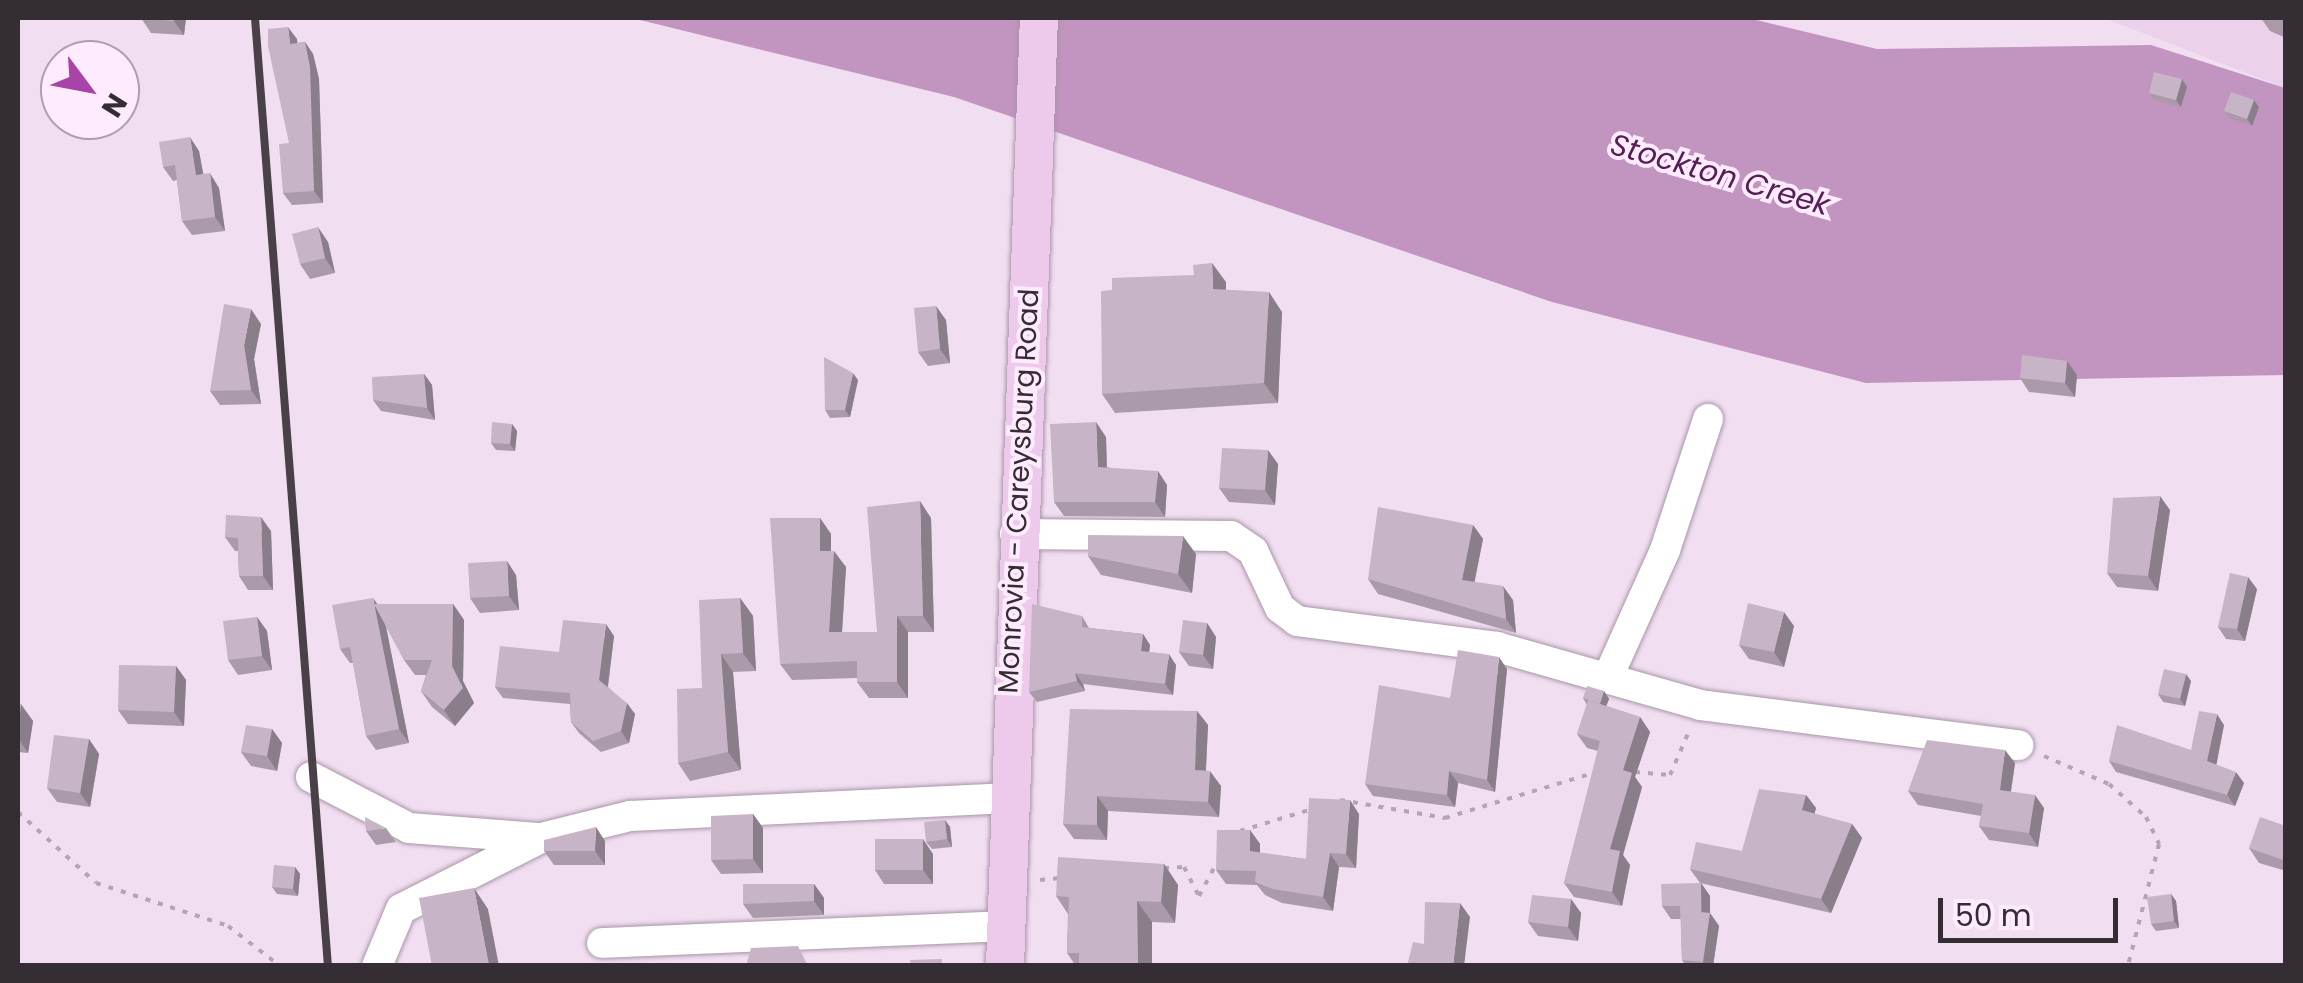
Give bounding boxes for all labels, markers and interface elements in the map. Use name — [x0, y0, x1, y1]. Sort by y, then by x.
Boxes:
north arrow — [40, 40, 140, 140]
text: N — [92, 86, 136, 124]
water label: Stockton Creek — [1606, 126, 1834, 224]
street label: Monrovia - Careysburg Road — [992, 288, 1046, 694]
scale bar — [1943, 878, 2123, 940]
text: 50 m — [1955, 894, 2032, 937]

